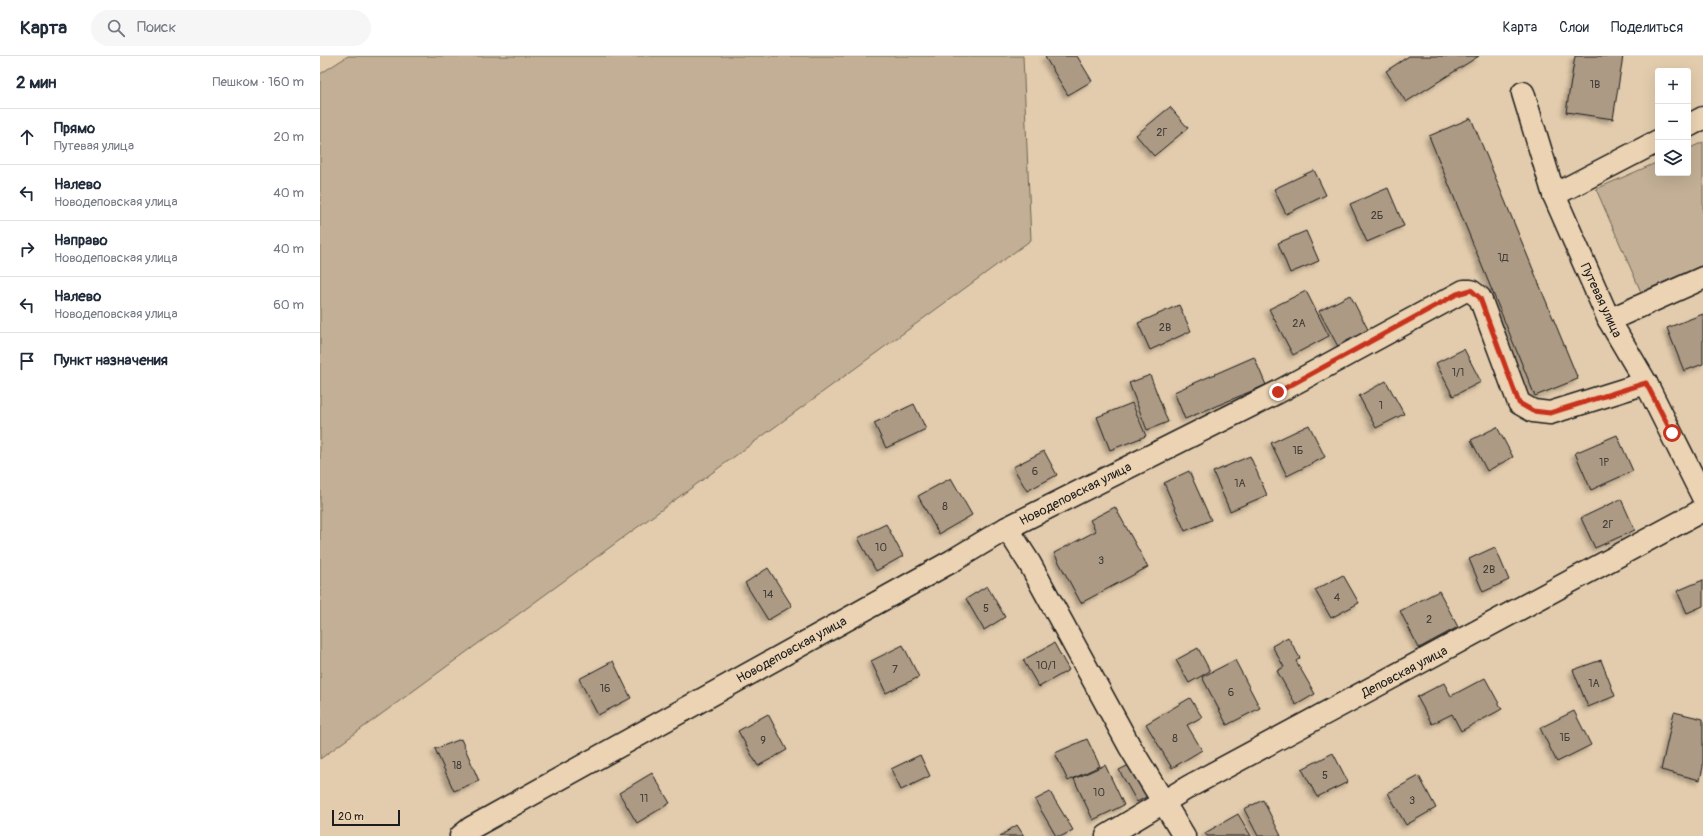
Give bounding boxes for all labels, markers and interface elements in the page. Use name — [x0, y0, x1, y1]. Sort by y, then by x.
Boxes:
search box — [91, 10, 371, 46]
text: Карта — [20, 16, 67, 40]
icon: search — [105, 17, 127, 39]
text: Поиск — [137, 18, 176, 37]
text: Карта — [1503, 19, 1537, 36]
text: Слои — [1559, 19, 1589, 36]
text: Поделиться — [1611, 19, 1683, 36]
map controls — [1655, 68, 1691, 176]
button: + — [1655, 68, 1691, 104]
text: 2 мин — [16, 72, 56, 93]
text: Пешком · 160 m — [213, 74, 304, 90]
house number: 1В — [1590, 78, 1600, 91]
button: − — [1655, 104, 1691, 140]
text: Прямо — [54, 119, 95, 138]
icon: ahead — [16, 126, 38, 148]
house number: 2Г — [1156, 126, 1168, 139]
text: 20 m — [273, 129, 304, 145]
text: Путевая улица — [54, 138, 134, 154]
button: layers — [1655, 140, 1691, 176]
text: Налево — [54, 175, 101, 194]
icon: left — [16, 182, 38, 204]
text: 40 m — [273, 185, 304, 201]
text: Новодеповская улица — [54, 194, 177, 210]
house number: 2Б — [1371, 209, 1383, 222]
text: Направо — [54, 231, 108, 250]
icon: right — [16, 238, 38, 260]
text: 40 m — [273, 241, 304, 257]
text: Новодеповская улица — [54, 250, 177, 266]
house number: 1Д — [1498, 251, 1509, 264]
street label: Путевая улица — [1577, 261, 1625, 340]
text: Налево — [54, 287, 101, 306]
icon: left — [16, 294, 38, 316]
text: 60 m — [273, 297, 304, 313]
text: Новодеповская улица — [54, 306, 177, 322]
house number: 2А — [1292, 317, 1306, 330]
house number: 2В — [1159, 321, 1171, 334]
icon: arrive — [16, 350, 38, 372]
text: Пункт назначения — [54, 351, 168, 370]
house number: 1/1 — [1452, 366, 1464, 379]
route end — [1269, 383, 1287, 401]
house number: 1 — [1379, 399, 1383, 412]
route start — [1663, 424, 1681, 442]
house number: 1Б — [1293, 444, 1303, 457]
house number: 1Р — [1599, 456, 1609, 469]
street label: Новодеповская улица — [1017, 459, 1134, 529]
house number: 6 — [1032, 465, 1038, 478]
house number: 1А — [1234, 477, 1246, 490]
house number: 8 — [942, 500, 948, 513]
house number: 2Г — [1602, 518, 1614, 531]
house number: 10 — [875, 541, 887, 554]
house number: 3 — [1098, 554, 1104, 567]
house number: 2В — [1483, 563, 1495, 576]
house number: 14 — [763, 588, 774, 601]
house number: 4 — [1334, 591, 1341, 604]
house number: 5 — [983, 602, 989, 615]
street label: Новодеповская улица — [734, 613, 849, 687]
house number: 2 — [1426, 613, 1432, 626]
street label: Деповская улица — [1358, 643, 1450, 702]
house number: 10/1 — [1036, 659, 1056, 672]
house number: 7 — [892, 663, 898, 676]
house number: 1А — [1588, 677, 1600, 690]
house number: 16 — [600, 682, 610, 695]
house number: 6 — [1228, 686, 1234, 699]
house number: 1Б — [1560, 731, 1570, 744]
house number: 8 — [1172, 732, 1178, 745]
house number: 9 — [760, 734, 766, 747]
house number: 18 — [452, 759, 462, 772]
house number: 5 — [1322, 769, 1328, 782]
house number: 10 — [1093, 786, 1105, 799]
house number: 11 — [640, 792, 648, 805]
house number: 3 — [1409, 794, 1415, 807]
scale bar — [332, 808, 400, 827]
text: 20 m — [338, 810, 364, 823]

